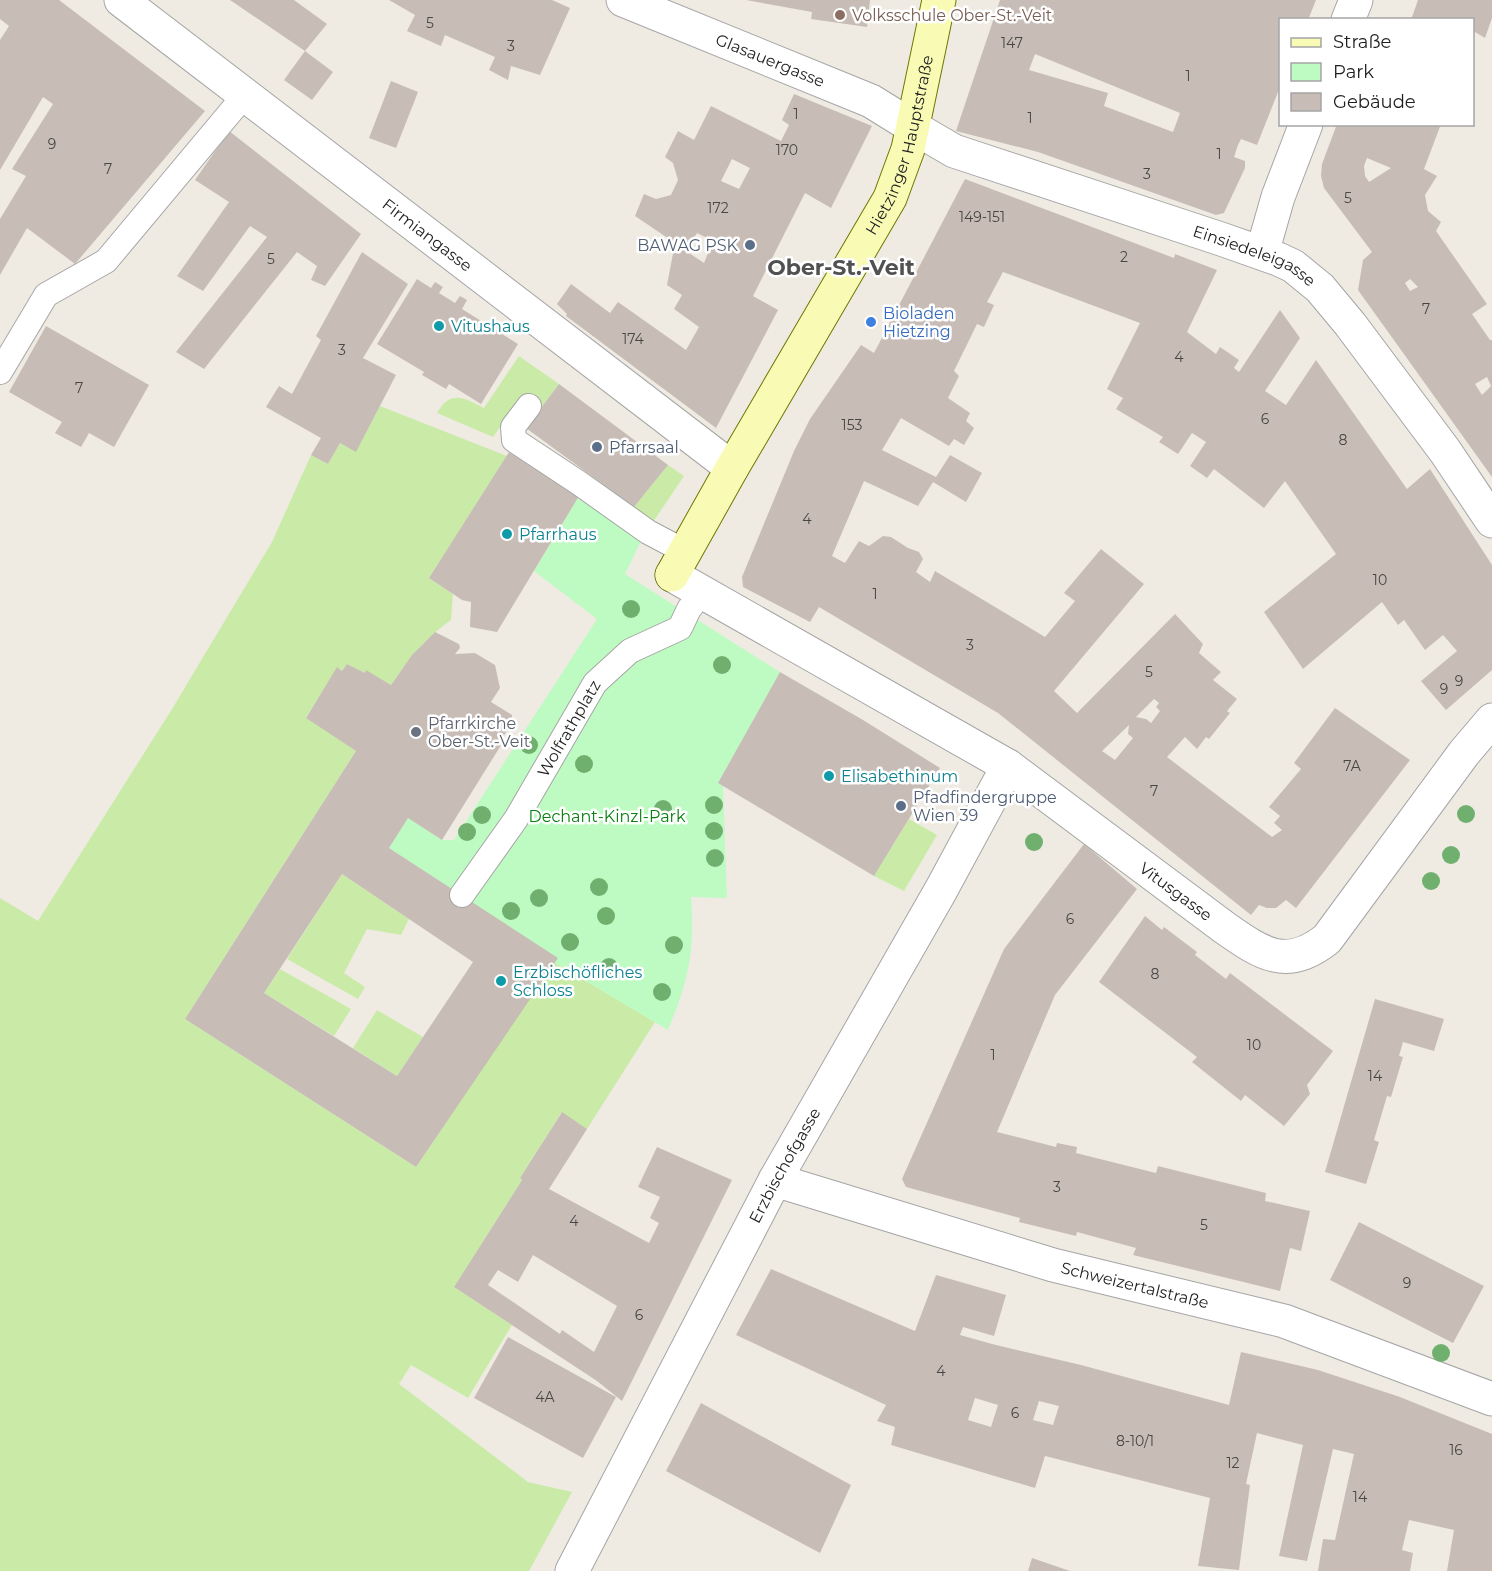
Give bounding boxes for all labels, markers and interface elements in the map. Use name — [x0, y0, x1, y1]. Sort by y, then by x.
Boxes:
place label: Volksschule Ober-St.-Veit — [852, 6, 1053, 25]
marker: Volksschule Ober-St.-Veit — [833, 8, 847, 22]
house number: 5 — [426, 14, 434, 32]
legend — [1279, 18, 1474, 126]
street label: Glasauergasse — [713, 30, 827, 91]
text: Straße — [1333, 31, 1392, 53]
house number: 147 — [1001, 34, 1023, 52]
house number: 3 — [507, 37, 515, 55]
street label: Hietzinger Hauptstraße — [862, 54, 937, 238]
text: Park — [1333, 61, 1374, 83]
house number: 1 — [1185, 67, 1191, 85]
text: Gebäude — [1333, 91, 1416, 113]
house number: 1 — [793, 105, 799, 123]
house number: 1 — [1027, 109, 1033, 127]
house number: 9 — [48, 135, 56, 153]
house number: 170 — [776, 141, 798, 159]
house number: 1 — [1216, 145, 1222, 163]
house number: 7 — [104, 160, 112, 178]
house number: 3 — [1143, 165, 1151, 183]
house number: 5 — [1344, 189, 1352, 207]
street label: Firmiangasse — [378, 195, 476, 276]
house number: 172 — [707, 199, 729, 217]
house number: 149-151 — [959, 208, 1005, 226]
street label: Einsiedeleigasse — [1191, 221, 1319, 290]
place label: BAWAG PSK — [637, 236, 739, 255]
marker: BAWAG PSK — [743, 238, 757, 252]
house number: 2 — [1120, 248, 1128, 266]
house number: 5 — [267, 250, 275, 268]
district label: Ober-St.-Veit — [767, 254, 915, 281]
house number: 7 — [1422, 300, 1430, 318]
place label: Bioladen Hietzing — [883, 304, 954, 341]
marker: Bioladen Hietzing — [864, 315, 878, 329]
place label: Vitushaus — [451, 317, 530, 336]
marker: Vitushaus — [432, 319, 446, 333]
house number: 174 — [622, 330, 645, 348]
house number: 3 — [338, 341, 346, 359]
house number: 4 — [1174, 348, 1184, 366]
house number: 7 — [75, 379, 83, 397]
house number: 6 — [1261, 410, 1270, 428]
house number: 153 — [842, 416, 863, 434]
house number: 8 — [1339, 431, 1348, 449]
place label: Pfarrsaal — [609, 438, 679, 457]
marker: Pfarrsaal — [590, 440, 604, 454]
house number: 4 — [802, 510, 812, 528]
place label: Pfarrhaus — [519, 525, 597, 544]
marker: Pfarrhaus — [500, 527, 514, 541]
house number: 10 — [1373, 571, 1387, 589]
house number: 1 — [872, 585, 878, 603]
house number: 3 — [966, 636, 974, 654]
house number: 5 — [1145, 663, 1153, 681]
house number: 9 — [1455, 672, 1463, 690]
street label: Wolfrathplatz — [534, 677, 605, 780]
house number: 9 — [1440, 680, 1448, 698]
place label: Pfarrkirche Ober-St.-Veit — [428, 714, 531, 751]
marker: Pfarrkirche Ober-St.-Veit — [409, 725, 423, 739]
house number: 7A — [1343, 757, 1362, 775]
place label: Elisabethinum — [841, 767, 958, 786]
marker: Elisabethinum — [822, 769, 836, 783]
house number: 7 — [1150, 782, 1158, 800]
place label: Pfadfindergruppe Wien 39 — [913, 788, 1057, 825]
marker: Pfadfindergruppe Wien 39 — [894, 799, 908, 813]
park label: Dechant-Kinzl-Park — [529, 807, 686, 826]
street label: Vitusgasse — [1136, 858, 1216, 925]
house number: 6 — [1066, 910, 1075, 928]
place label: Erzbischöfliches Schloss — [513, 963, 642, 1000]
house number: 8 — [1151, 965, 1160, 983]
marker: Erzbischöfliches Schloss — [494, 974, 508, 988]
house number: 10 — [1247, 1036, 1261, 1054]
house number: 1 — [990, 1046, 996, 1064]
house number: 14 — [1368, 1067, 1383, 1085]
street label: Erzbischofgasse — [745, 1104, 824, 1226]
house number: 3 — [1053, 1178, 1061, 1196]
house number: 4 — [569, 1212, 579, 1230]
house number: 5 — [1200, 1216, 1208, 1234]
street label: Schweizertalstraße — [1059, 1258, 1211, 1312]
house number: 9 — [1403, 1274, 1411, 1292]
house number: 6 — [635, 1306, 644, 1324]
house number: 4 — [936, 1362, 946, 1380]
house number: 4A — [535, 1388, 556, 1406]
house number: 6 — [1011, 1404, 1020, 1422]
house number: 8-10/1 — [1116, 1432, 1154, 1450]
house number: 16 — [1449, 1441, 1463, 1459]
house number: 12 — [1226, 1454, 1240, 1472]
house number: 14 — [1353, 1488, 1368, 1506]

